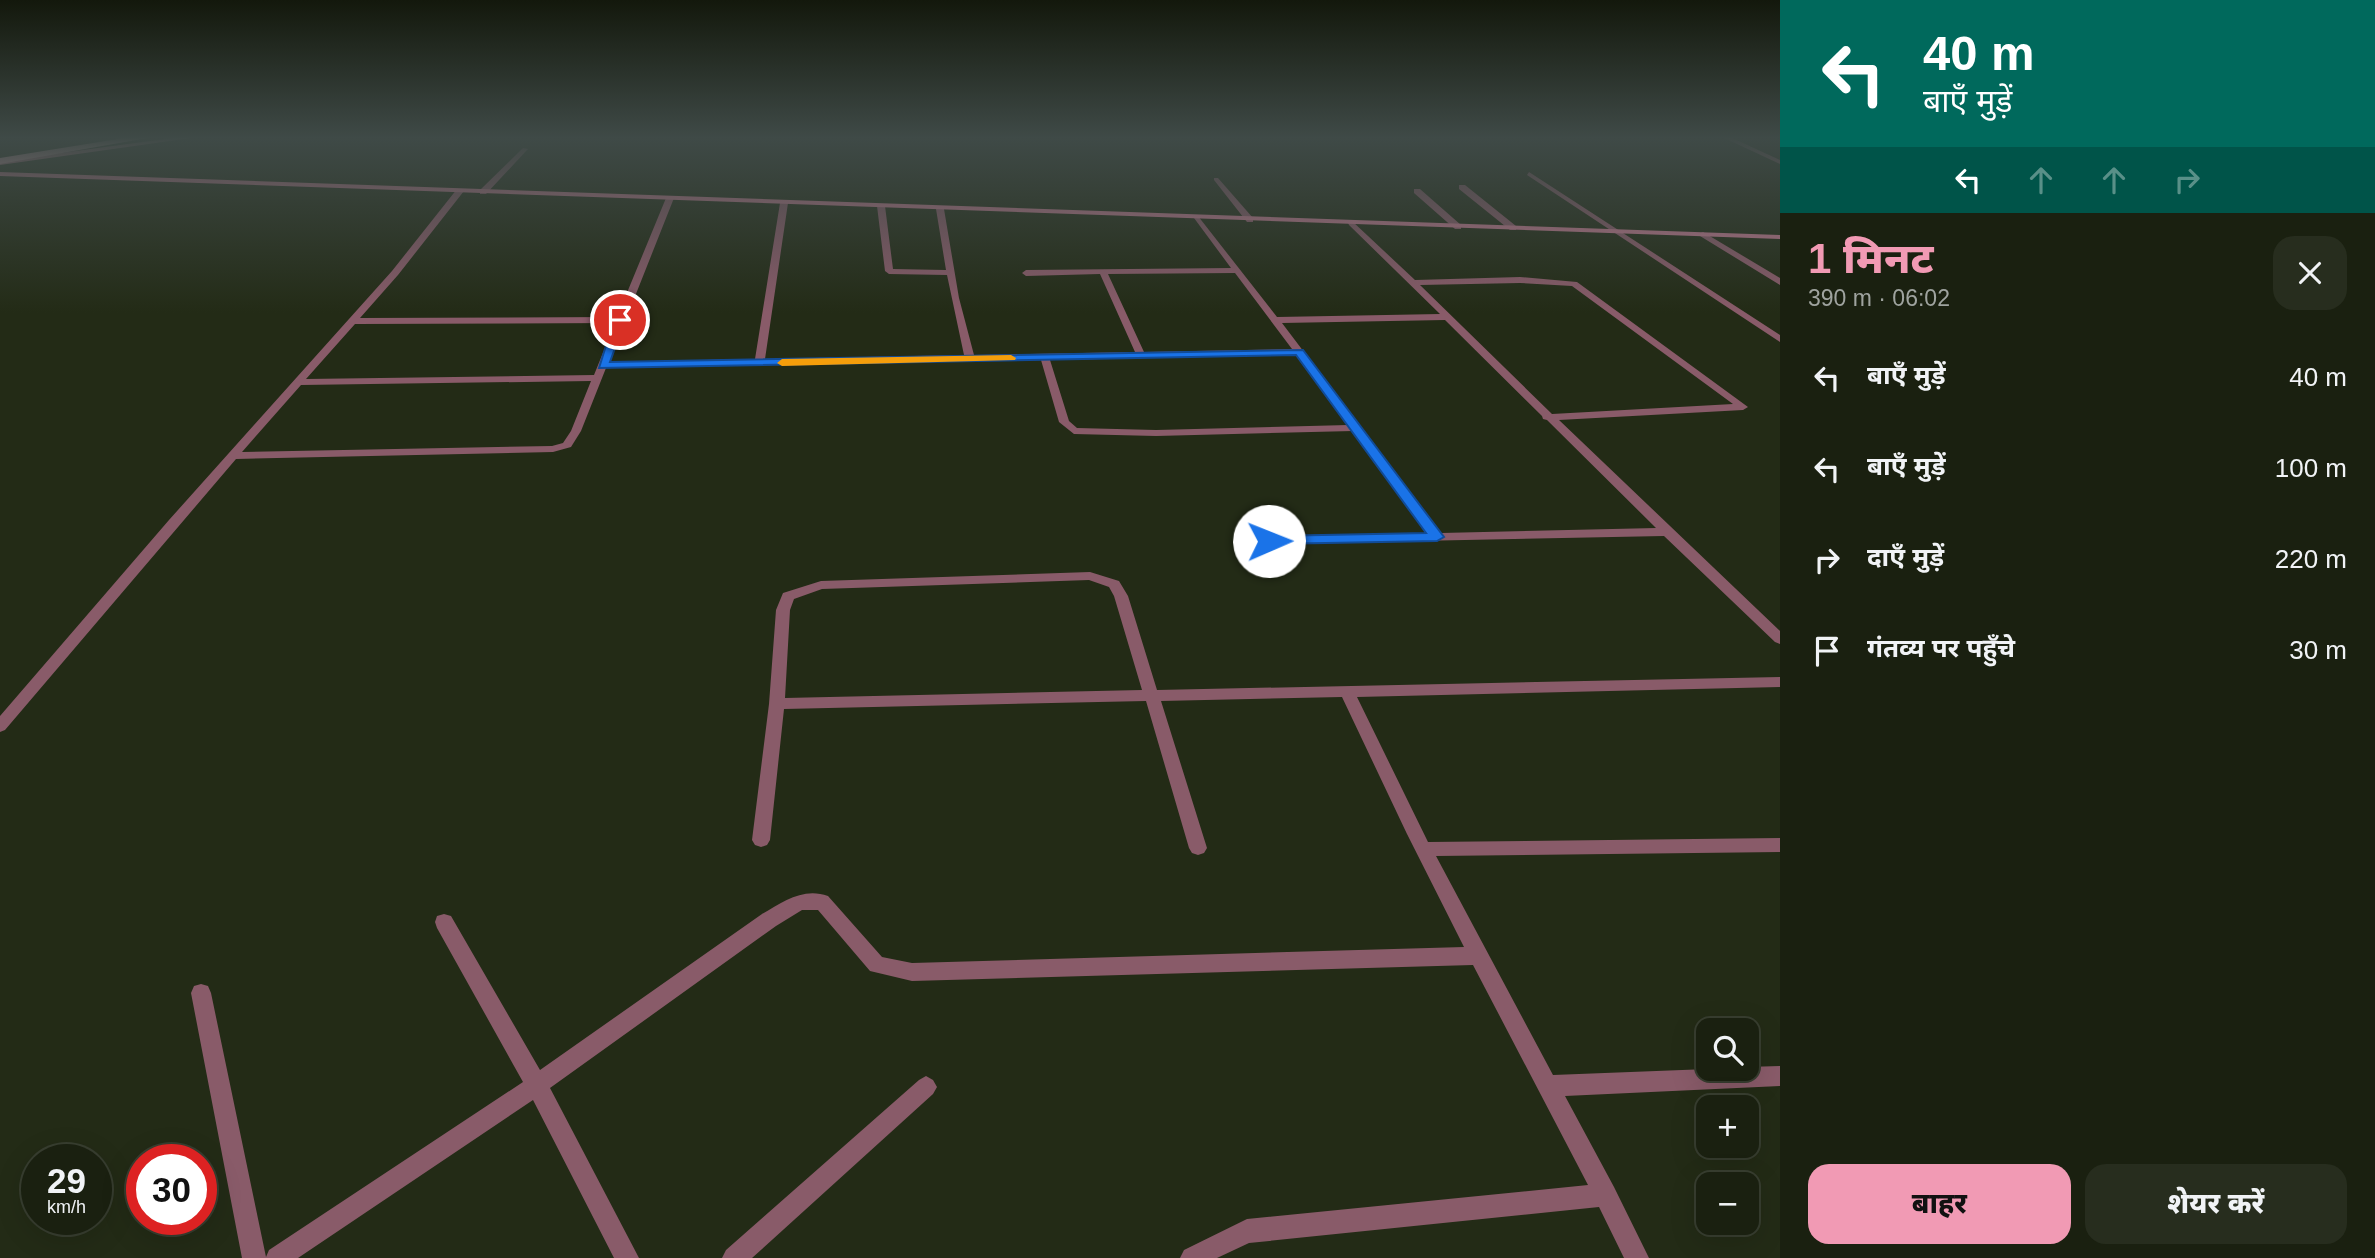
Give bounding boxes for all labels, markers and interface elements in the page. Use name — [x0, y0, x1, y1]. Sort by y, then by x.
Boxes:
text: 40 m — [1923, 26, 2035, 80]
icon: left — [1808, 28, 1899, 119]
text: बाएँ मुड़ें — [1923, 83, 2012, 119]
icon: left — [1949, 161, 1987, 199]
icon: ahead — [2022, 161, 2060, 199]
icon: ahead — [2095, 161, 2133, 199]
icon: right — [2168, 161, 2206, 199]
text: 1 मिनट — [1808, 235, 1933, 282]
button: close — [2273, 236, 2347, 310]
text: 390 m · 06:02 — [1808, 285, 1950, 311]
pin — [590, 290, 650, 350]
icon: arrive — [601, 301, 639, 339]
icon: left — [1808, 359, 1846, 397]
text: बाएँ मुड़ें — [1867, 360, 1946, 390]
text: 40 m — [2289, 362, 2347, 392]
icon: left — [1808, 450, 1846, 488]
text: बाएँ मुड़ें — [1867, 451, 1946, 481]
text: 100 m — [2275, 453, 2347, 483]
position arrow — [1232, 504, 1306, 578]
icon: right — [1808, 541, 1846, 579]
text: दाएँ मुड़ें — [1867, 542, 1944, 572]
text: 220 m — [2275, 544, 2347, 574]
icon: arrive — [1808, 632, 1846, 670]
text: गंतव्य पर पहुँचे — [1867, 633, 2015, 663]
text: 30 m — [2289, 635, 2347, 665]
map controls — [1696, 1018, 1759, 1235]
button: search — [1696, 1018, 1759, 1081]
button: + — [1696, 1095, 1759, 1158]
speed limit sign: 30 — [126, 1144, 217, 1235]
text: 29 — [47, 1161, 86, 1200]
button: बाहर — [1808, 1164, 2071, 1244]
button: शेयर करें — [2085, 1164, 2347, 1244]
button: − — [1696, 1172, 1759, 1235]
text: km/h — [47, 1197, 86, 1217]

